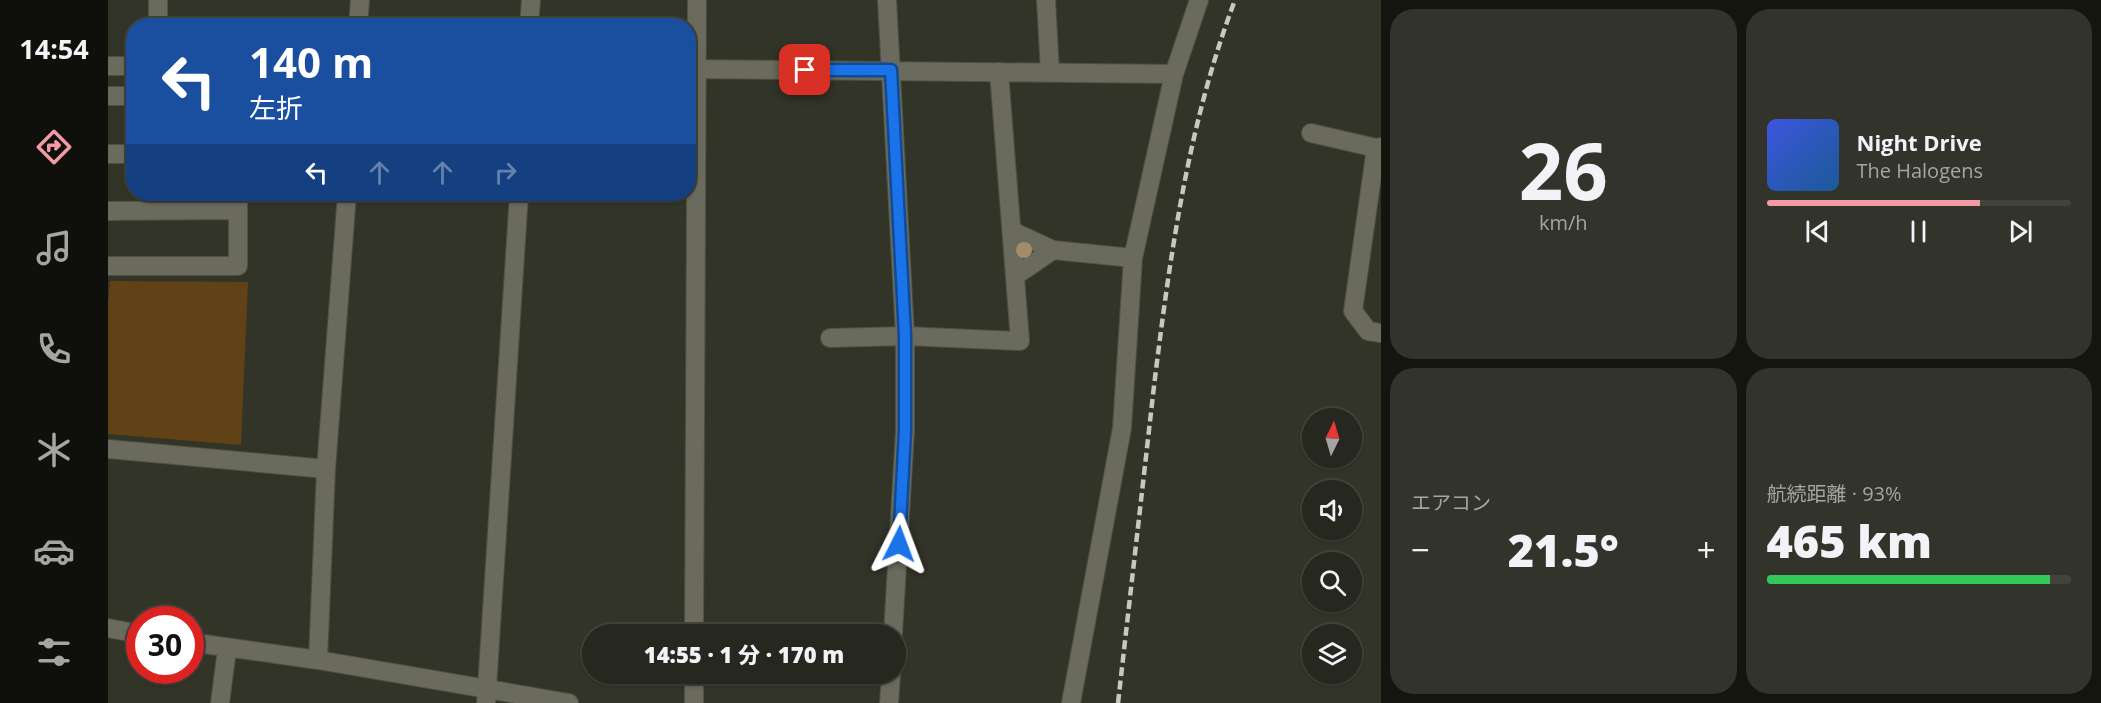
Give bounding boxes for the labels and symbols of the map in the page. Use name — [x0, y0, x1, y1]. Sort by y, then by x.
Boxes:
pin — [779, 44, 830, 95]
north arrow — [1302, 408, 1362, 468]
position arrow — [867, 512, 931, 576]
speed limit sign: 30 — [126, 606, 204, 684]

